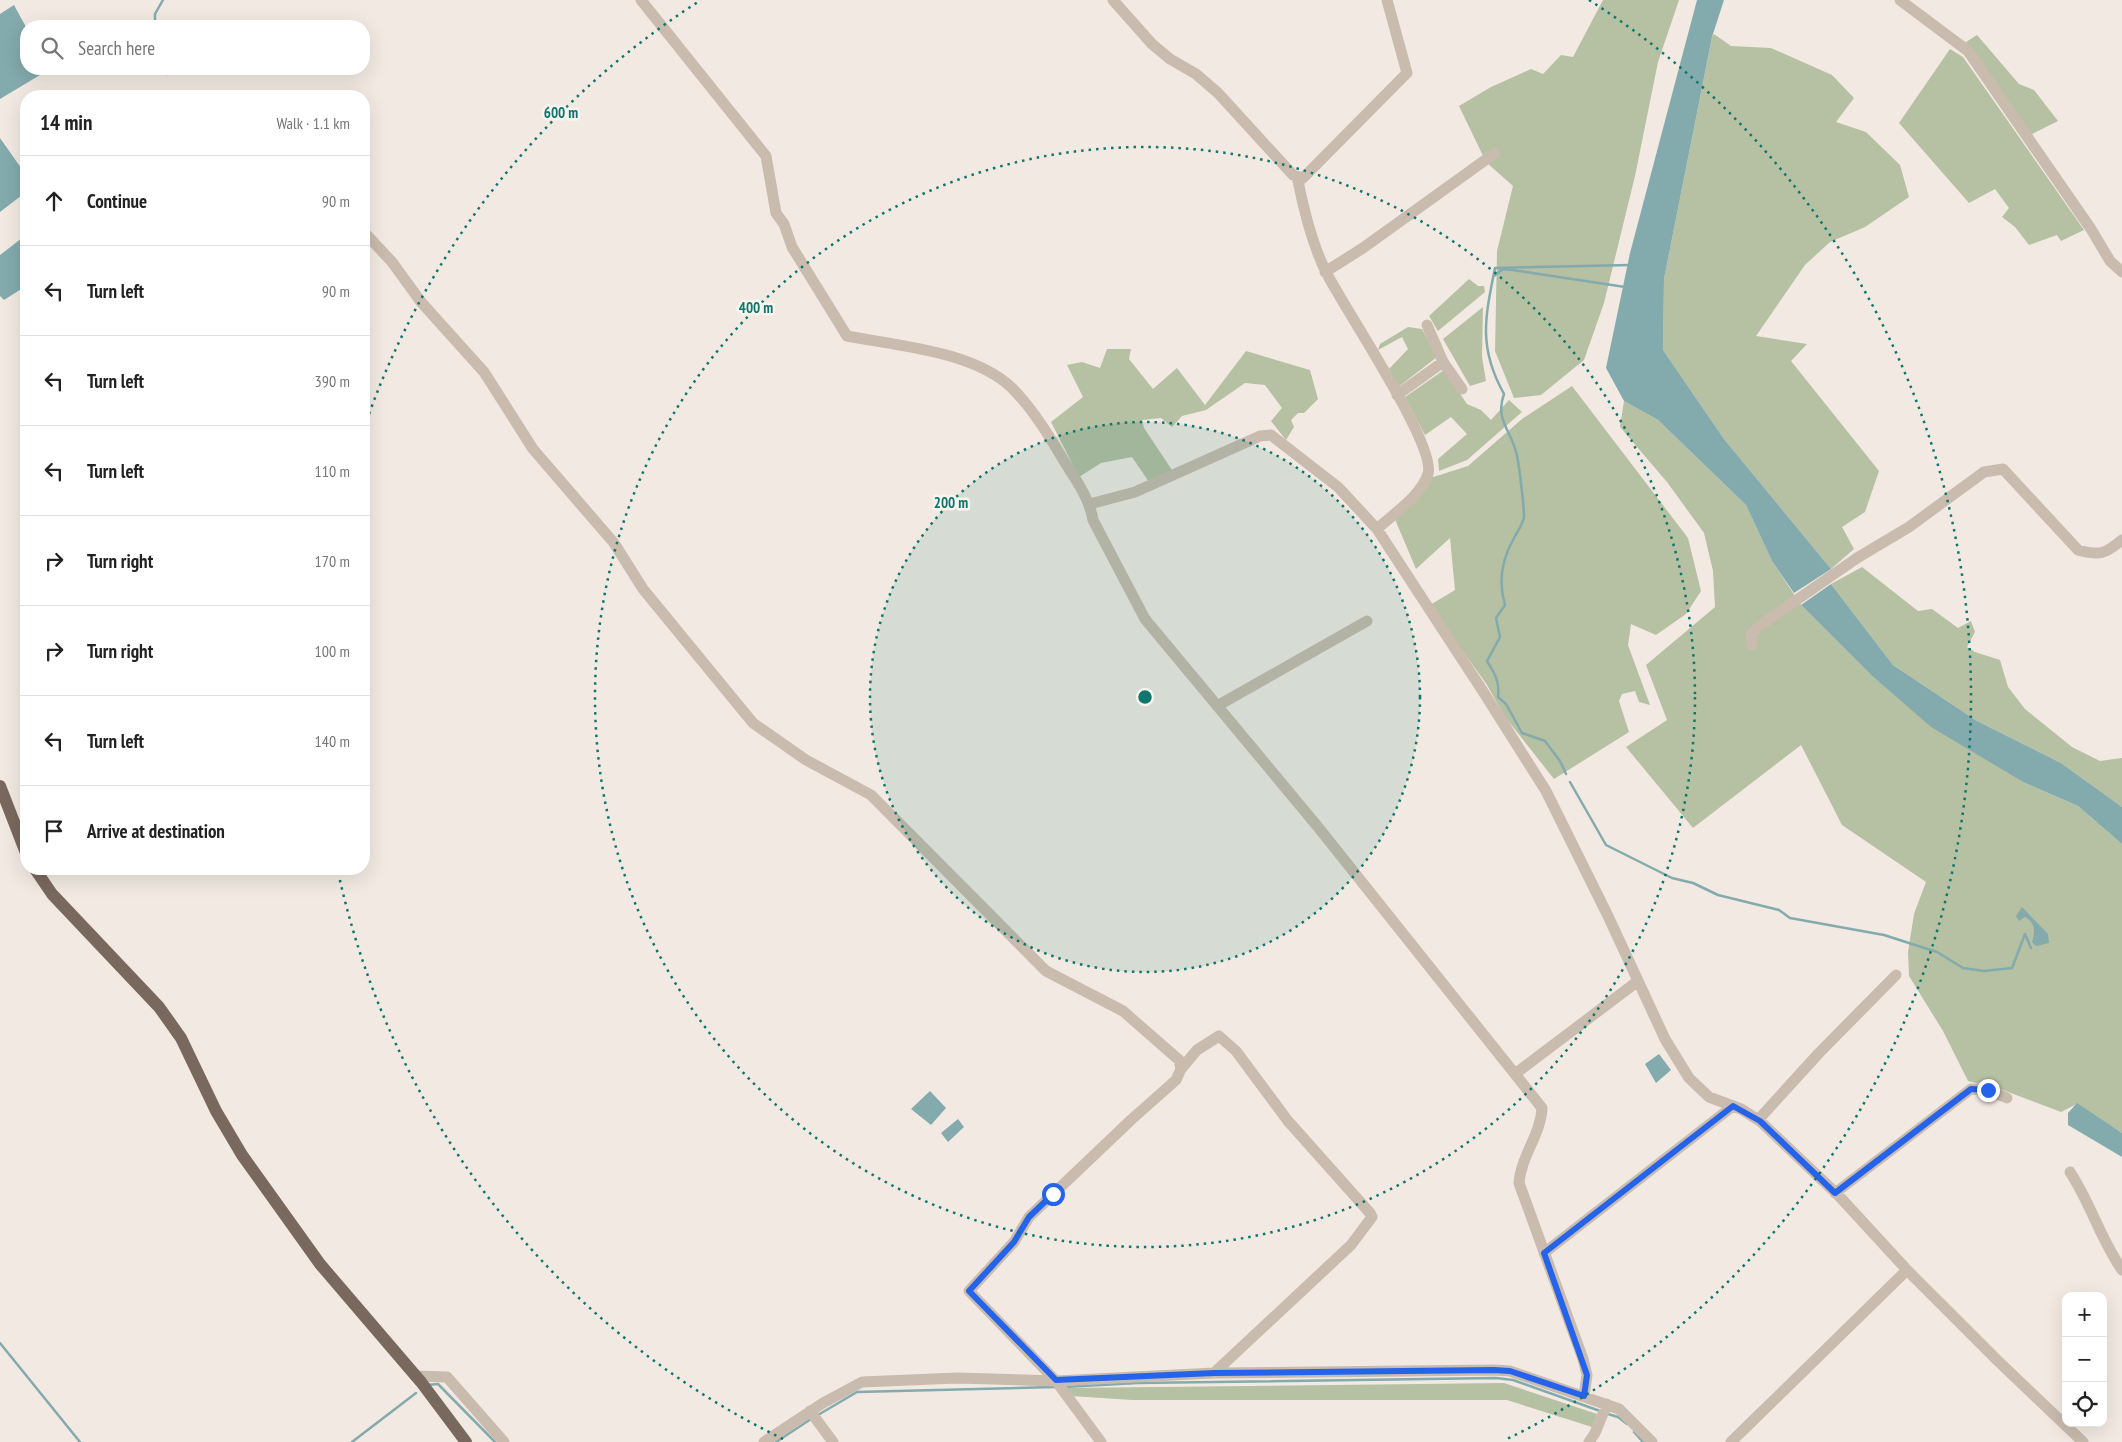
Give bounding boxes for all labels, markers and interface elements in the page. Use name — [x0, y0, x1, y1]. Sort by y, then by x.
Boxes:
search box — [20, 20, 370, 75]
icon: search — [38, 34, 66, 62]
text: Search here — [78, 36, 155, 60]
text: 600 m — [544, 103, 578, 122]
text: 14 min — [40, 109, 92, 136]
text: Walk · 1.1 km — [276, 113, 350, 133]
icon: ahead — [40, 187, 68, 215]
text: Continue — [87, 189, 147, 213]
text: 90 m — [322, 191, 350, 211]
icon: left — [40, 277, 68, 305]
text: Turn left — [87, 279, 144, 303]
text: 90 m — [322, 281, 350, 301]
text: 400 m — [739, 298, 773, 317]
icon: left — [40, 367, 68, 395]
text: Turn left — [87, 369, 144, 393]
text: 390 m — [315, 371, 350, 391]
icon: left — [40, 457, 68, 485]
text: Turn left — [87, 459, 144, 483]
text: 110 m — [315, 461, 350, 481]
text: 200 m — [934, 493, 968, 512]
icon: right — [40, 547, 68, 575]
text: Turn right — [87, 549, 153, 573]
text: 170 m — [315, 551, 350, 571]
icon: right — [40, 637, 68, 665]
text: Turn right — [87, 639, 153, 663]
text: 100 m — [315, 641, 350, 661]
centre of rings — [1136, 688, 1154, 706]
icon: left — [40, 727, 68, 755]
text: Turn left — [87, 729, 144, 753]
text: 140 m — [315, 731, 350, 751]
icon: arrive — [40, 817, 68, 845]
text: Arrive at destination — [87, 819, 225, 843]
route end — [1977, 1079, 2000, 1102]
route start — [1042, 1183, 1065, 1206]
map controls — [2062, 1292, 2107, 1427]
button: + — [2062, 1292, 2107, 1337]
button: − — [2062, 1337, 2107, 1382]
button: locate — [2062, 1382, 2107, 1427]

